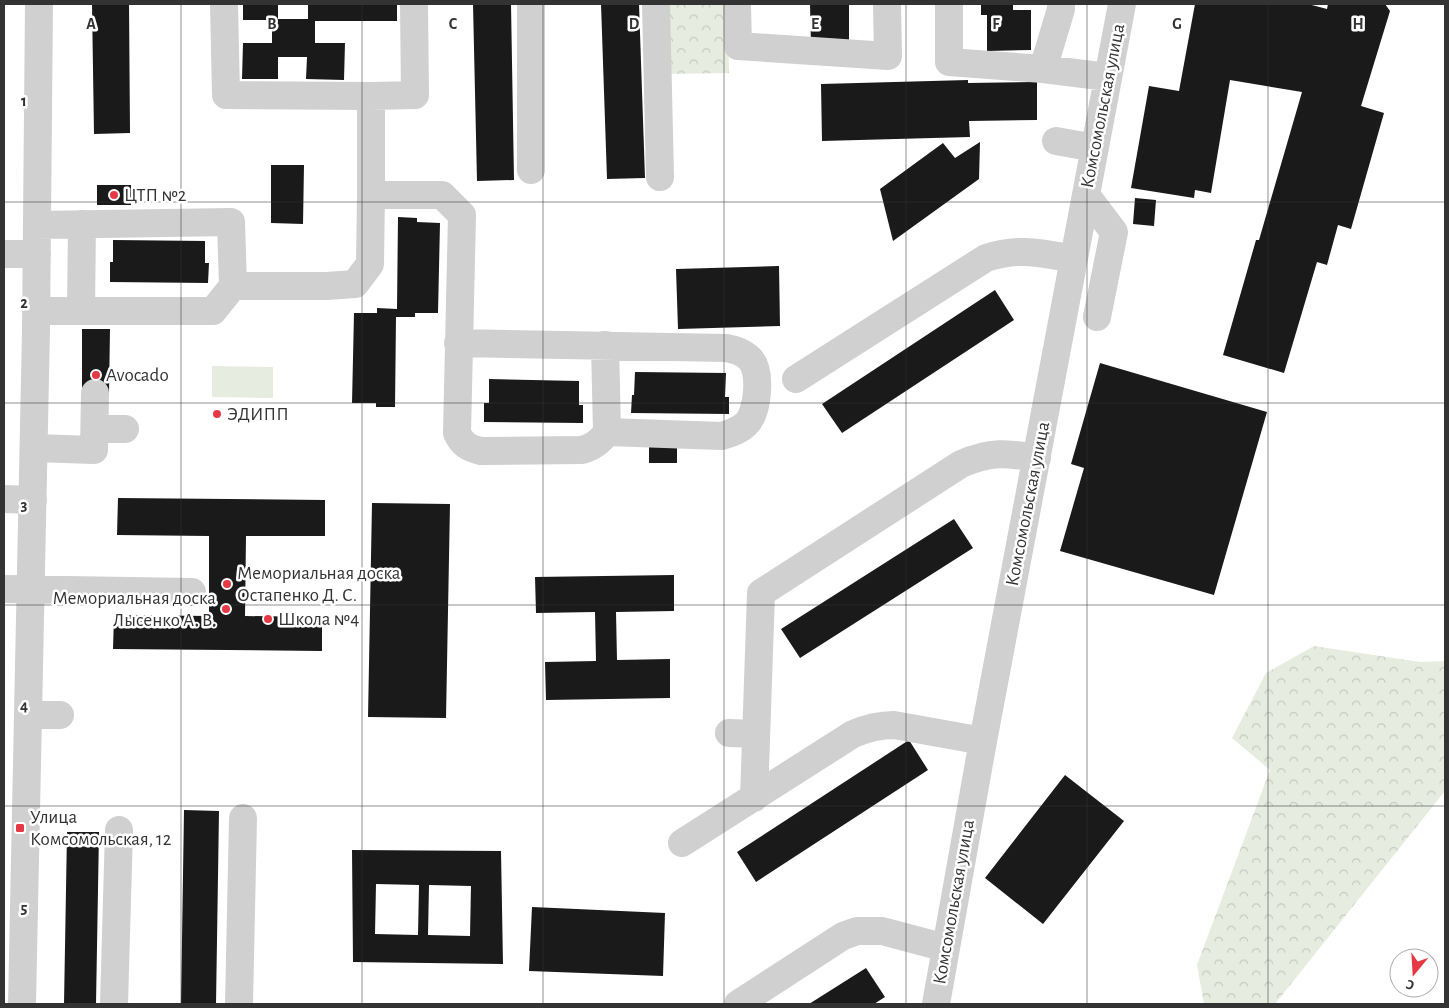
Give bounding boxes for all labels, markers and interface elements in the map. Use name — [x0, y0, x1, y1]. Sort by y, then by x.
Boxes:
text: A — [86, 16, 96, 32]
text: B — [267, 16, 277, 32]
text: C — [449, 16, 458, 32]
text: D — [629, 16, 640, 32]
text: E — [811, 16, 819, 32]
text: F — [992, 16, 1000, 32]
text: G — [1172, 16, 1182, 32]
text: H — [1352, 16, 1364, 32]
street label: Комсомольская улица — [1078, 22, 1128, 190]
text: 1 — [21, 93, 27, 109]
place label: ЦТП №2 — [124, 186, 187, 205]
marker: ЦТП №2 — [108, 189, 120, 201]
text: 2 — [20, 295, 28, 311]
place label: Avocado — [106, 366, 169, 385]
marker: Avocado — [90, 369, 102, 381]
place label: ЭДИПП — [227, 405, 289, 424]
marker: ЭДИПП — [211, 408, 223, 420]
street label: Комсомольская улица — [1003, 420, 1053, 588]
text: 3 — [21, 497, 28, 513]
place label: Мемориальная доска Остапенко Д. С. — [237, 564, 401, 605]
marker: Мемориальная доска Остапенко Д. С. — [221, 578, 233, 590]
place label: Мемориальная доска Лысенко А. В. — [52, 589, 216, 630]
marker: Мемориальная доска Лысенко А. В. — [220, 603, 232, 615]
place label: Школа №4 — [278, 610, 359, 629]
marker: Школа №4 — [262, 613, 274, 625]
text: 4 — [20, 698, 28, 714]
place label: Улица Комсомольская, 12 — [30, 808, 172, 849]
street label: Комсомольская улица — [930, 818, 978, 986]
marker: Улица Комсомольская, 12 — [14, 822, 26, 834]
text: 5 — [21, 900, 28, 916]
north arrow — [1389, 948, 1439, 998]
text: С — [1404, 976, 1416, 992]

